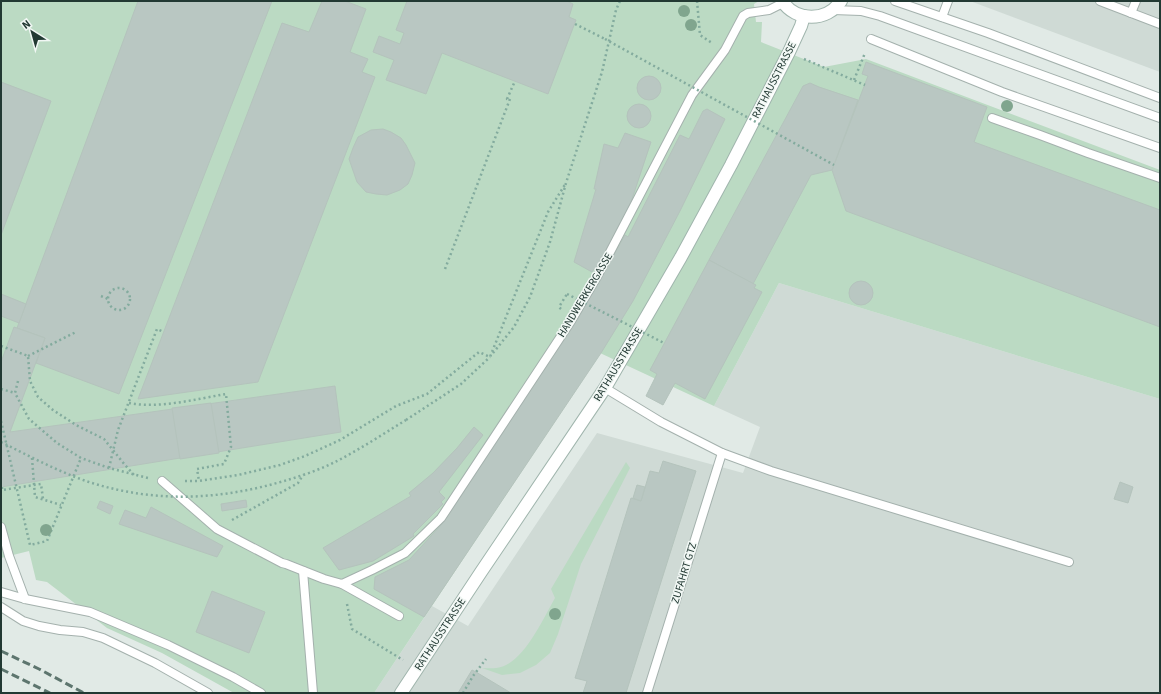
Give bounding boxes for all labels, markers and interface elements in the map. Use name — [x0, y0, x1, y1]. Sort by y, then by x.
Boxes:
north arrow — [12, 12, 52, 52]
text: N — [19, 16, 34, 33]
street label: RATHAUSSTRASSE — [748, 39, 800, 121]
street label: HANDWERKERGASSE — [554, 250, 616, 340]
street label: RATHAUSSTRASSE — [590, 324, 646, 404]
street label: ZUFAHRT GTZ — [668, 541, 700, 605]
street label: RATHAUSSTRASSE — [411, 594, 469, 673]

